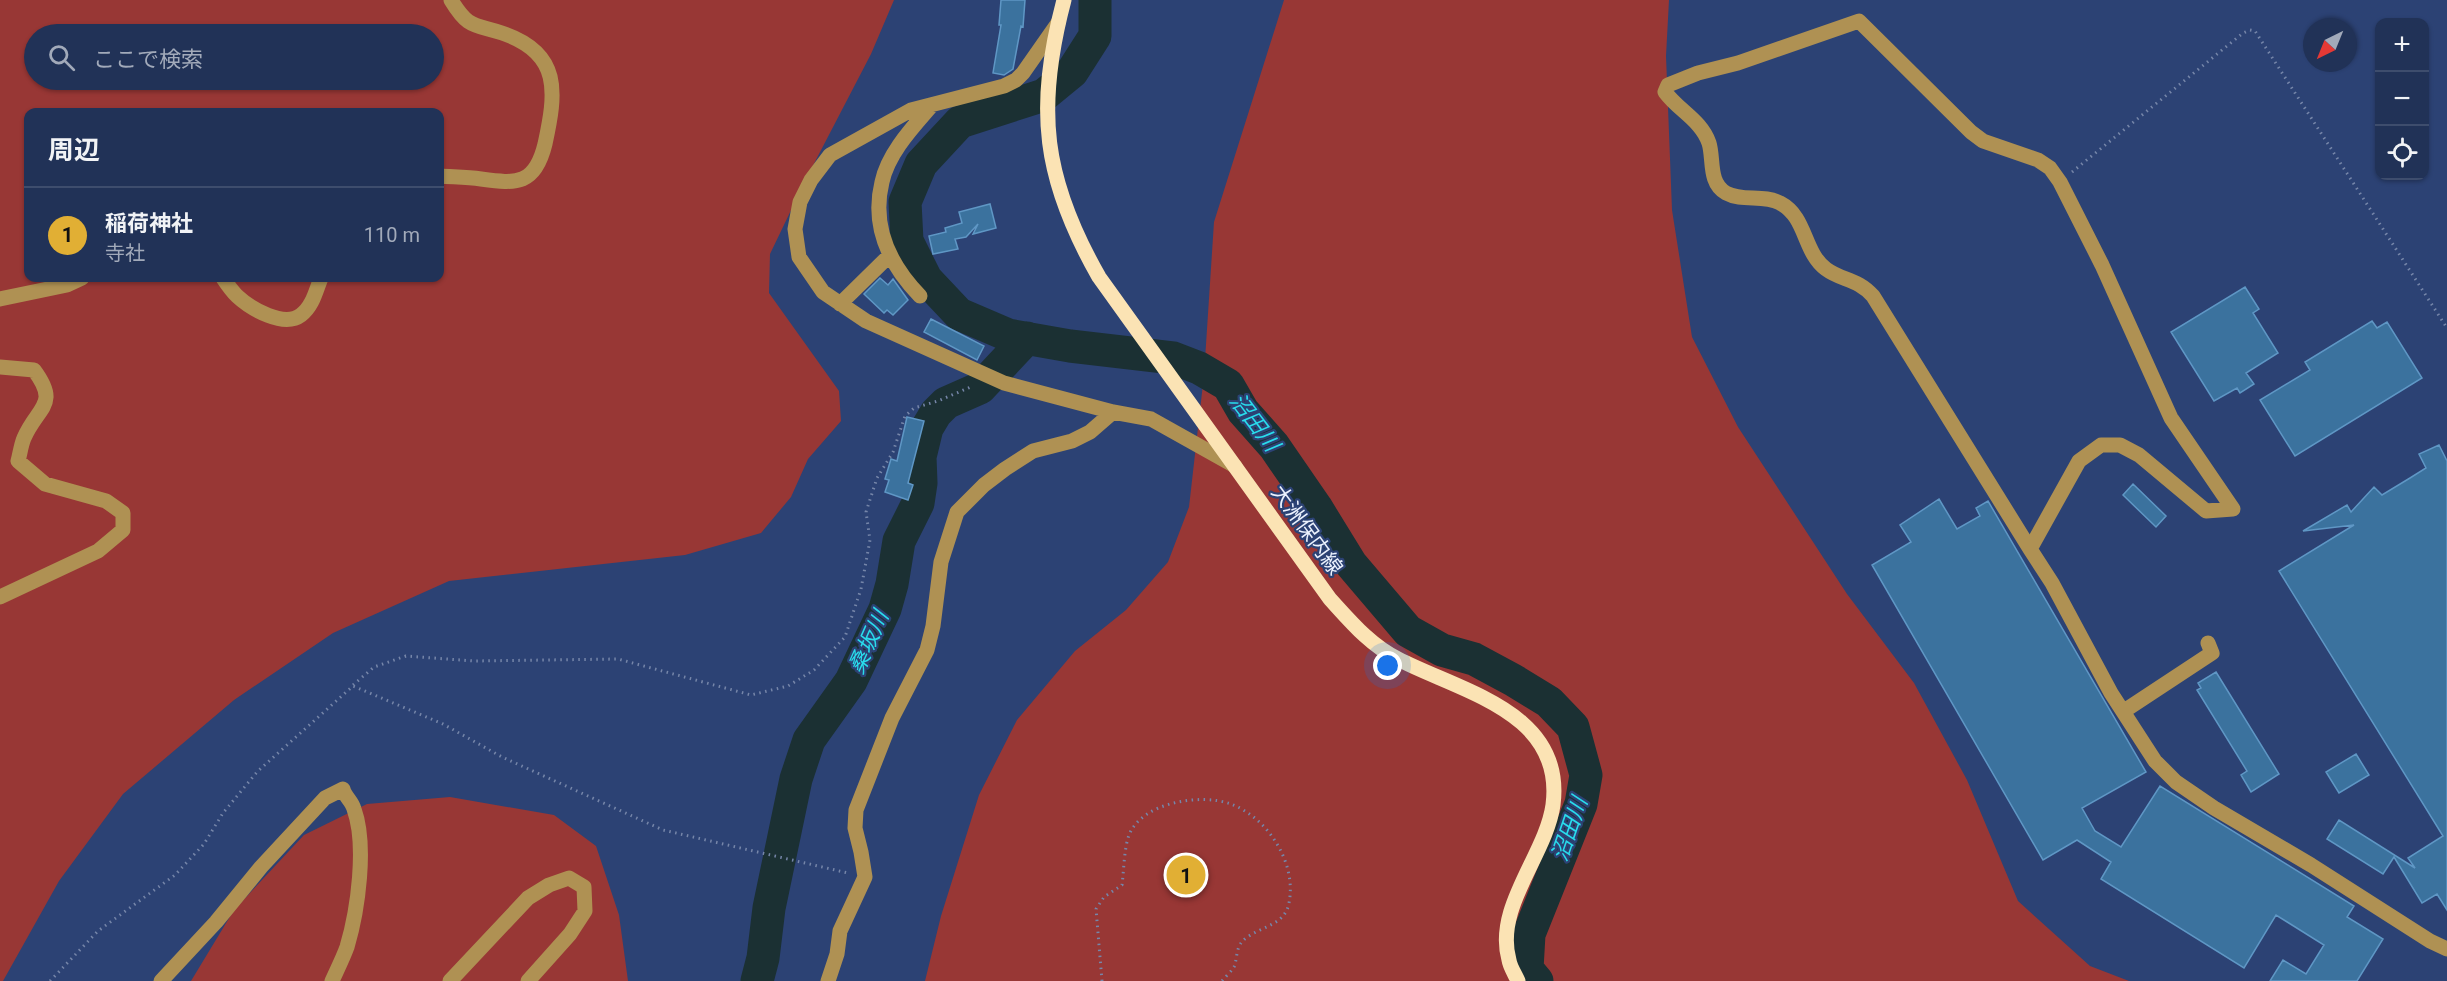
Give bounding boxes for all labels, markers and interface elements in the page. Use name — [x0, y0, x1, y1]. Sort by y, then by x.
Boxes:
north arrow — [2303, 18, 2357, 72]
map controls — [2375, 18, 2429, 180]
button: + — [2375, 18, 2429, 72]
search box — [24, 24, 444, 90]
icon: search — [45, 41, 78, 74]
text: ここで検索 — [93, 47, 203, 72]
button: − — [2375, 72, 2429, 126]
button: locate — [2375, 126, 2429, 180]
text: 周辺 — [48, 135, 100, 165]
text: 稲荷神社 — [105, 211, 193, 236]
text: 1 — [62, 223, 73, 247]
text: 110 m — [364, 223, 420, 247]
text: 寺社 — [105, 241, 145, 265]
water label: 沼田川 — [1225, 388, 1286, 458]
street label: 大洲保内線 — [1266, 480, 1348, 580]
water label: 桑坂川 — [844, 605, 894, 677]
your location — [1373, 651, 1402, 680]
water label: 沼田川 — [1547, 792, 1593, 864]
pin: 1 — [1166, 852, 1206, 898]

